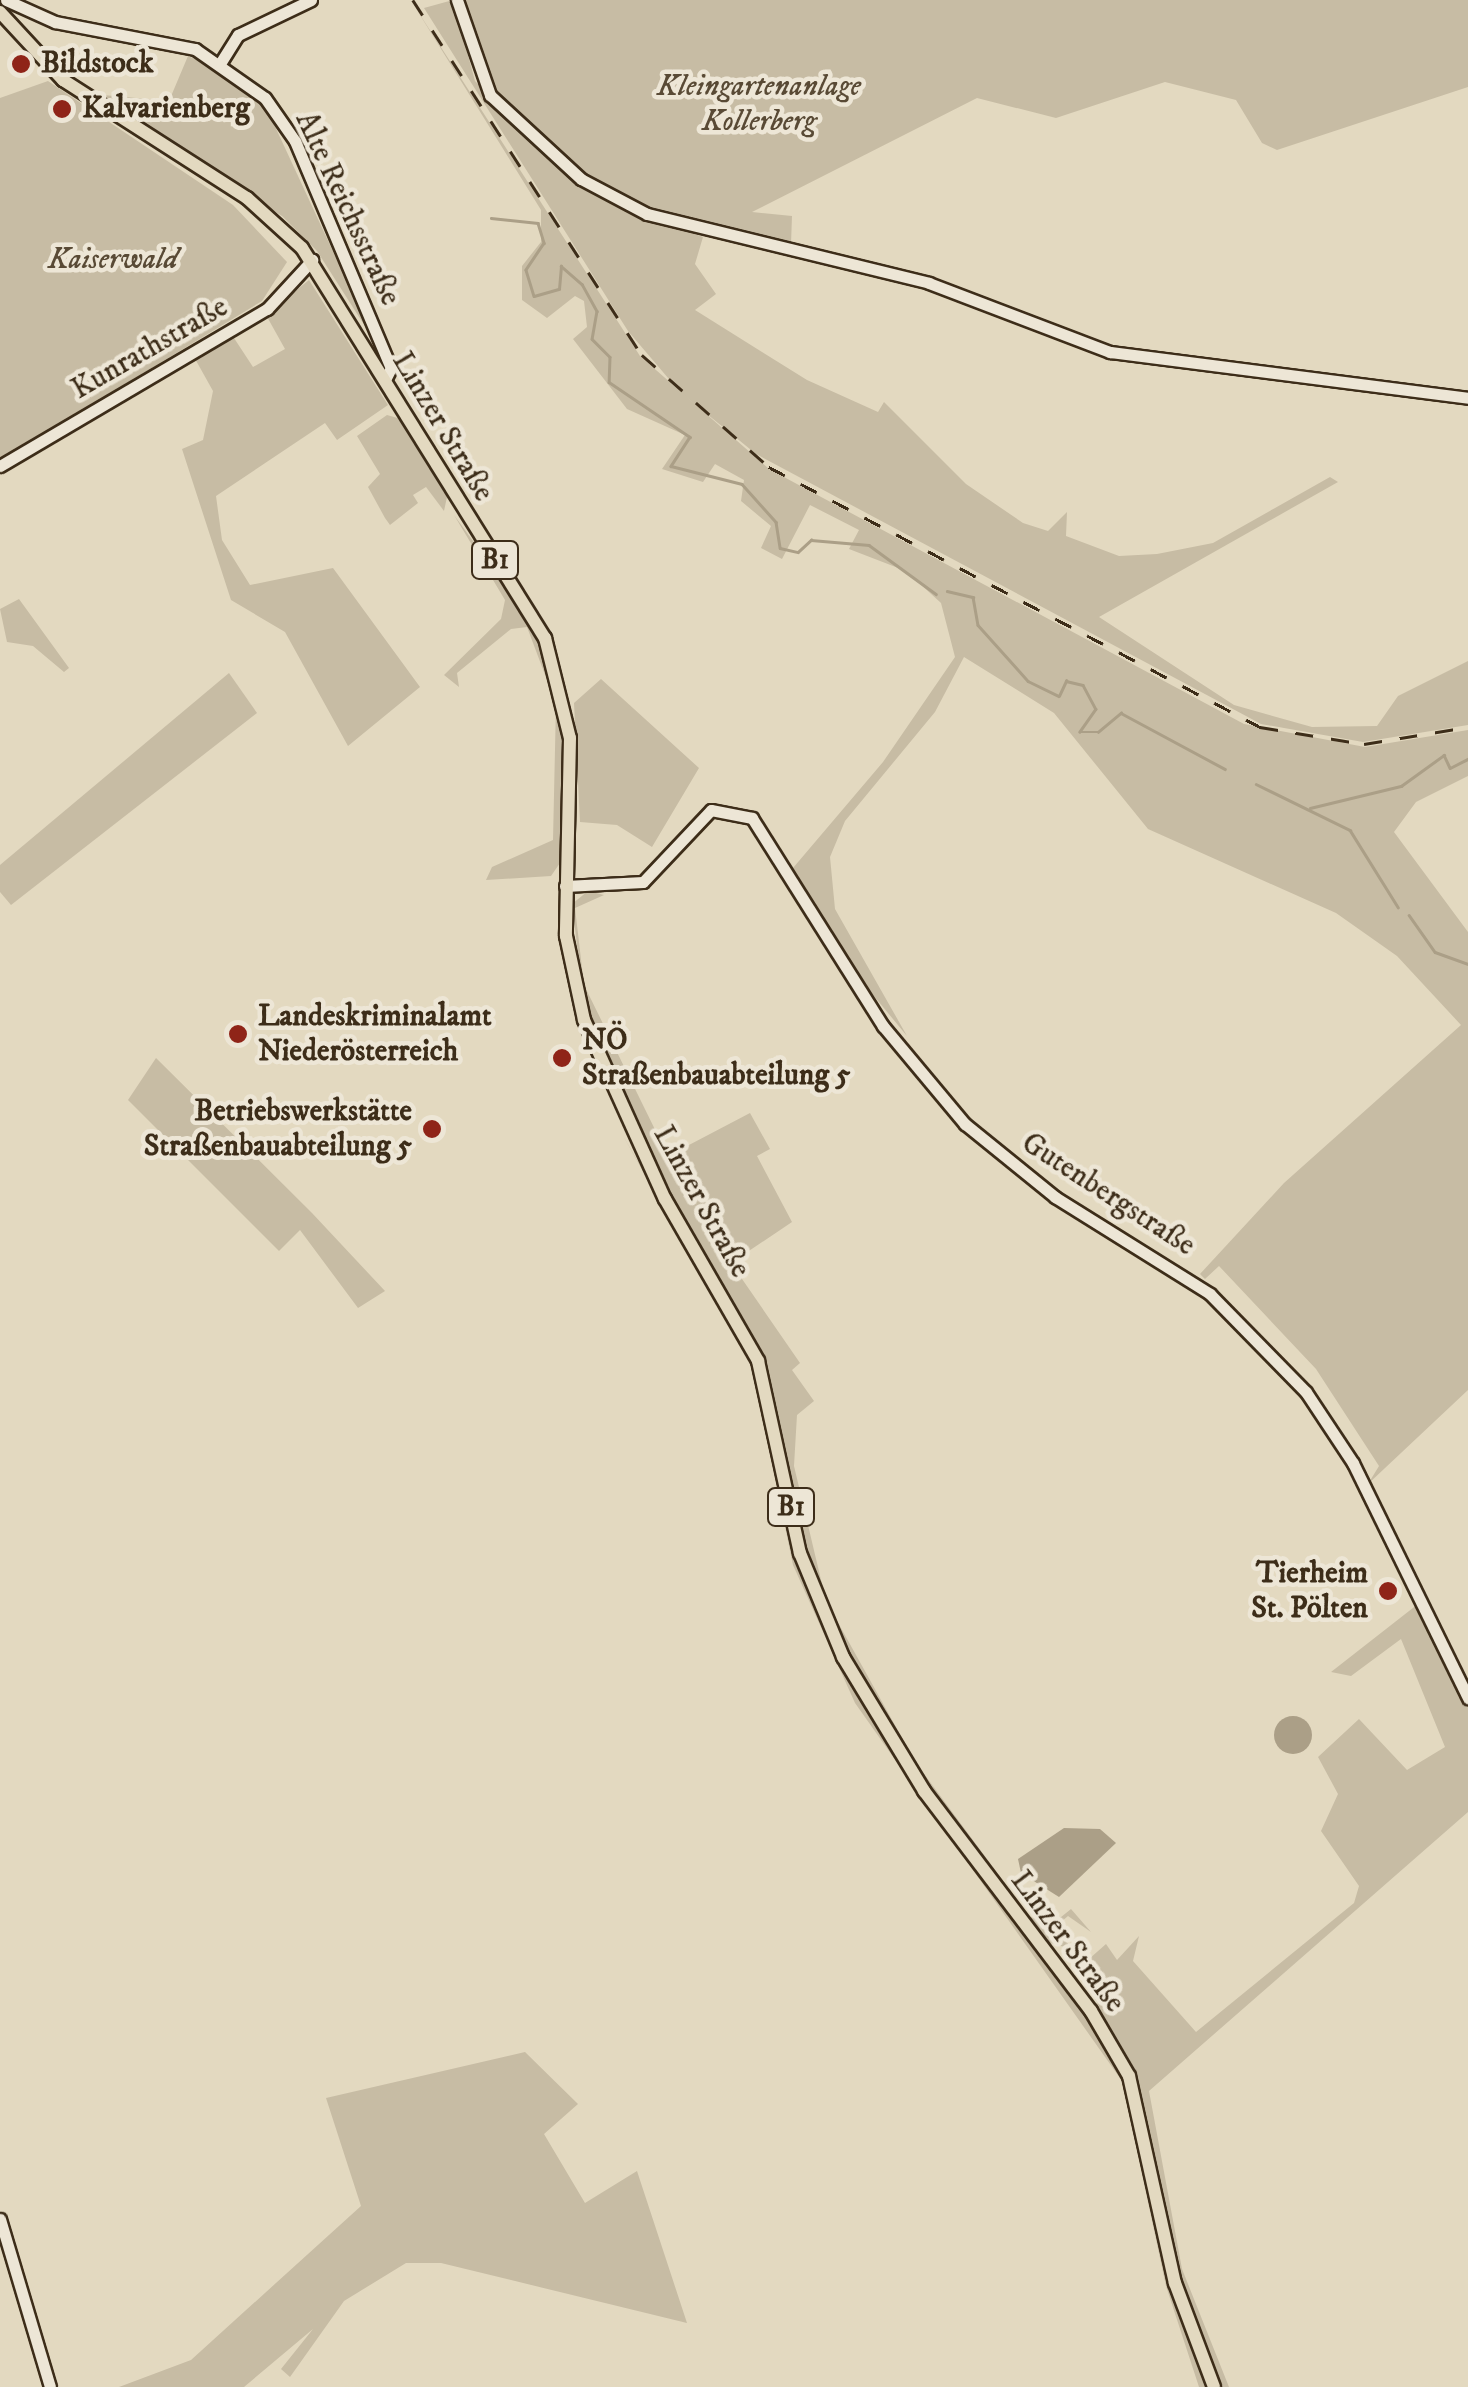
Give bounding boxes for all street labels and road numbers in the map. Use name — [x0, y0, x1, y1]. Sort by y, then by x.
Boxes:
street label: Alte Reichsstraße — [286, 107, 408, 311]
street label: Kunrathstraße — [66, 290, 234, 408]
street label: Linzer Straße — [383, 346, 501, 508]
road number: B1 — [470, 537, 520, 583]
street label: Linzer Straße — [645, 1120, 757, 1284]
street label: Gutenbergstraße — [1015, 1126, 1201, 1264]
road number: B1 — [766, 1484, 816, 1530]
street label: Linzer Straße — [1002, 1864, 1132, 2020]

